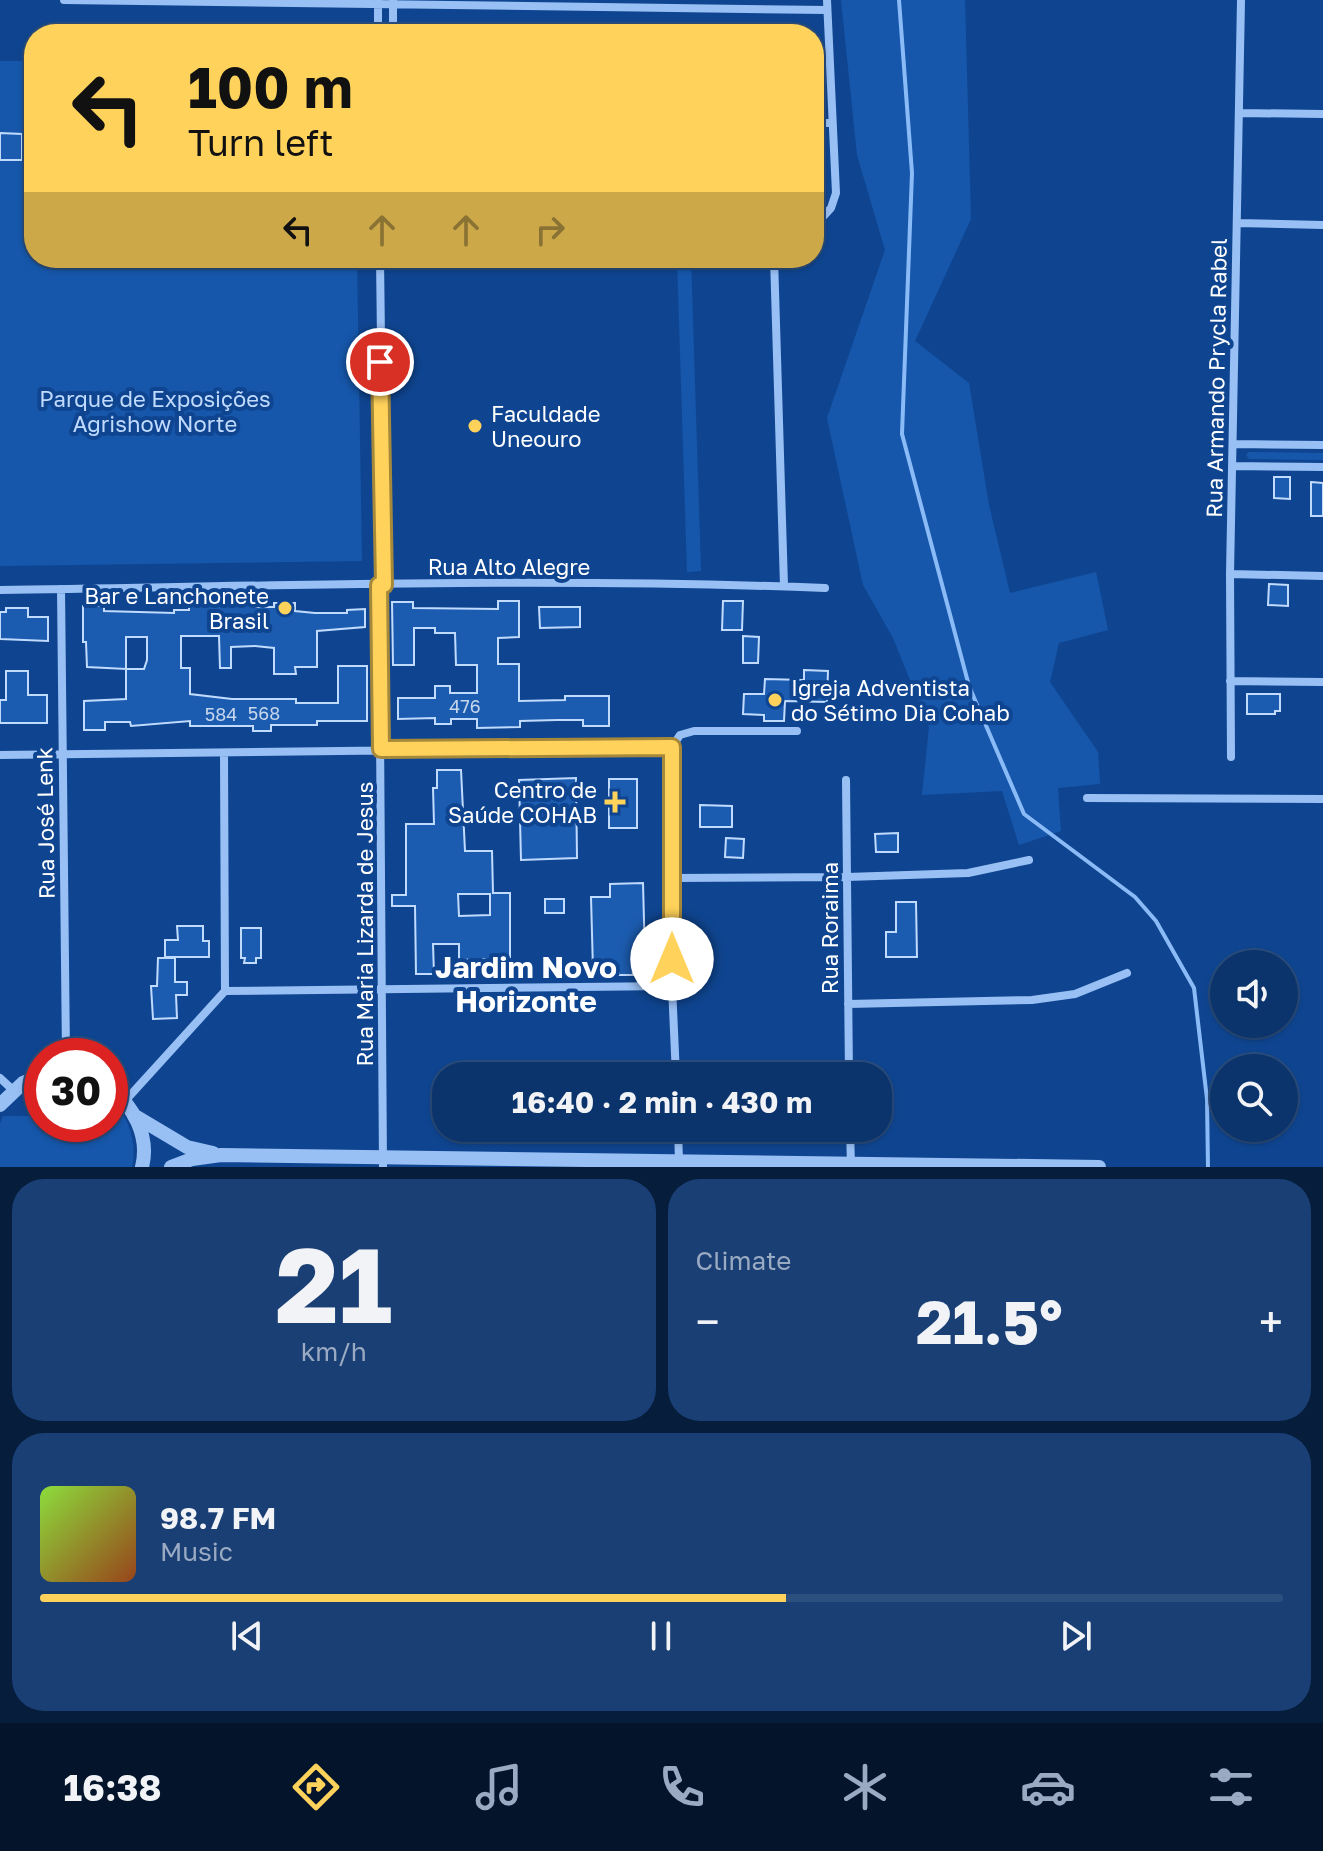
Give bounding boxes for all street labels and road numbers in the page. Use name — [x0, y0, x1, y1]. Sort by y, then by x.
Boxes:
street label: Rua Armando Prycla Rabel — [1200, 238, 1232, 518]
street label: Rua Alto Alegre — [428, 553, 590, 580]
street label: Rua José Lenk — [30, 747, 60, 899]
street label: Rua Maria Lizarda de Jesus — [351, 782, 378, 1066]
street label: Rua Roraima — [816, 862, 843, 994]

